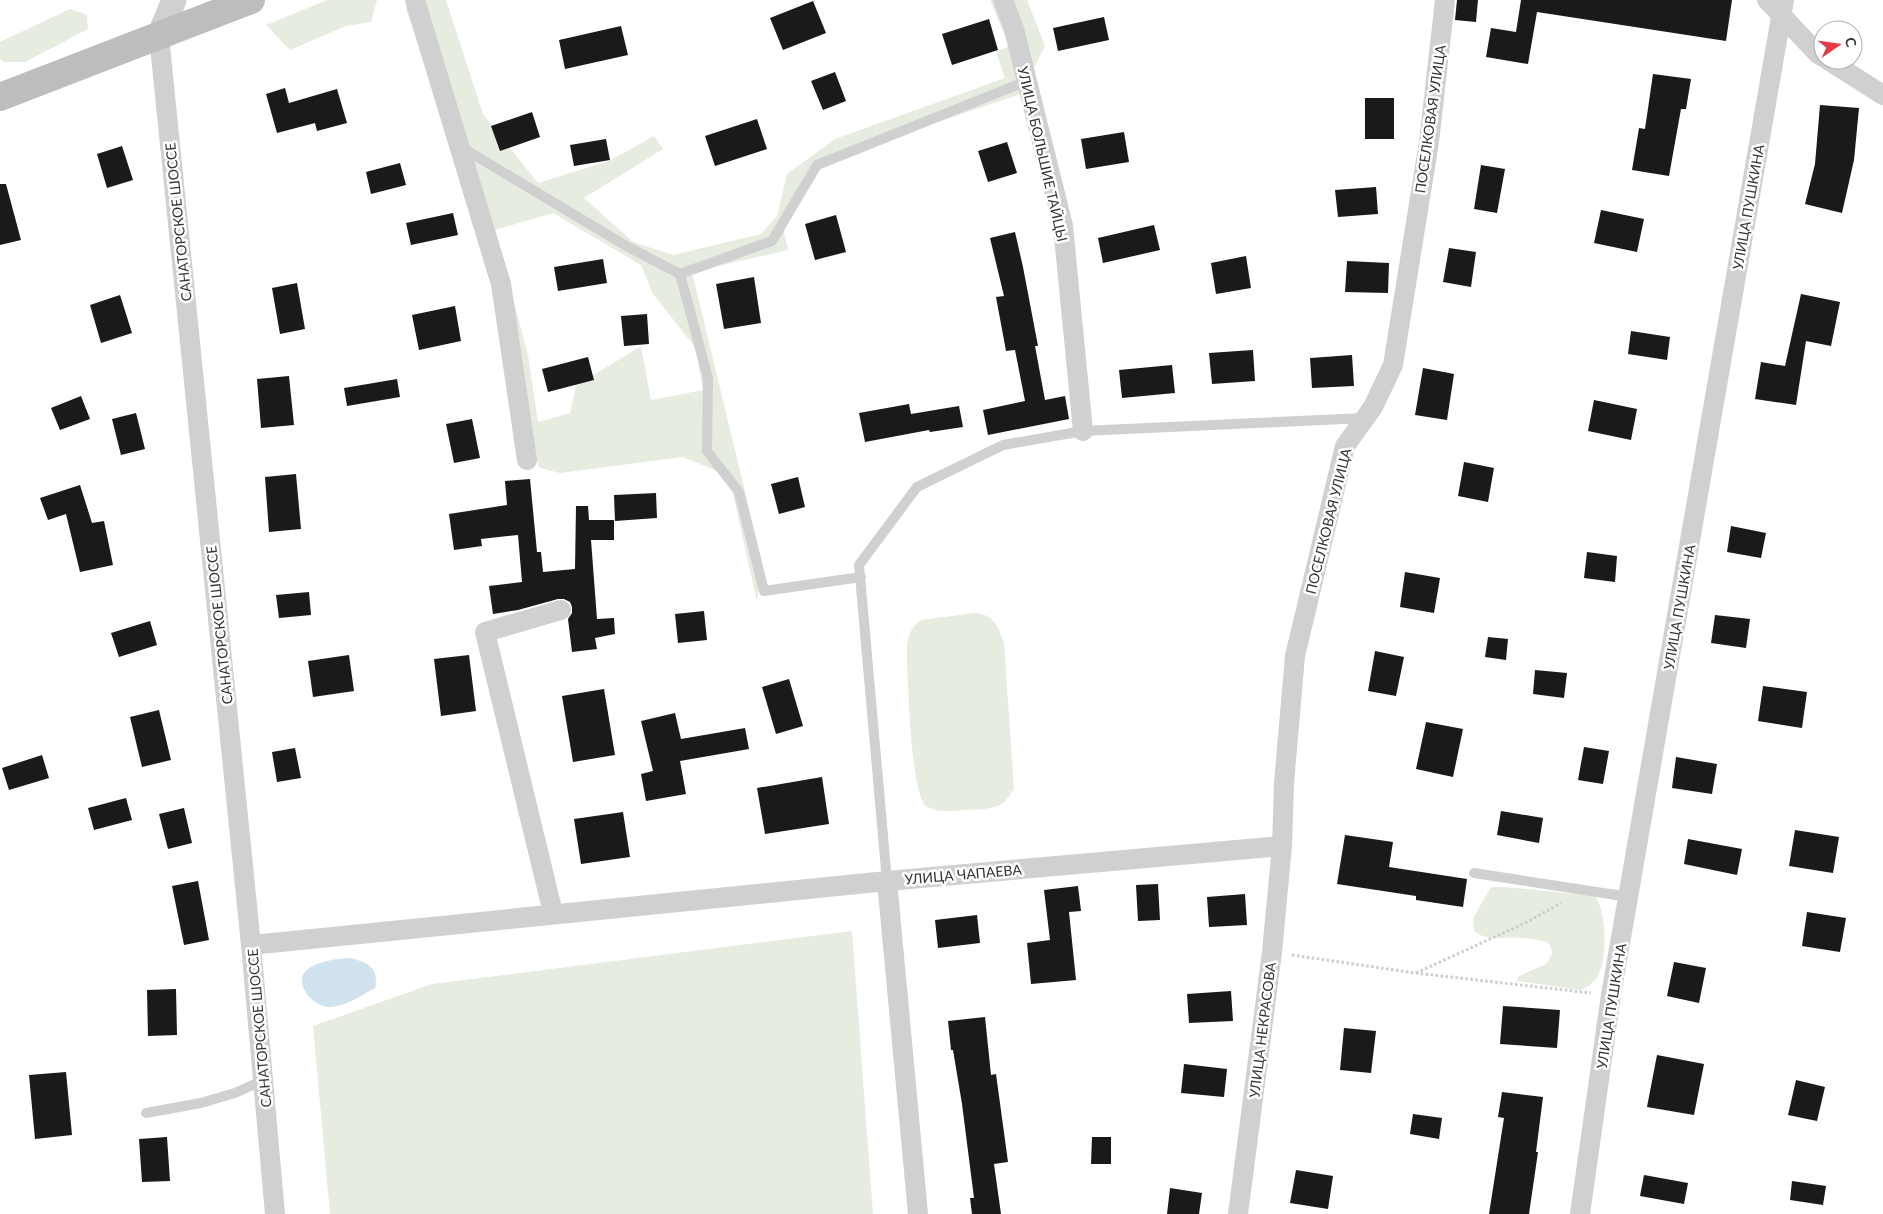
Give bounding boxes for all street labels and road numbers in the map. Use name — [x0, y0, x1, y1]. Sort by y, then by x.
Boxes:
street label: ПОСЕЛКОВАЯ УЛИЦА — [1411, 43, 1449, 194]
street label: УЛИЦА БОЛЬШИЕ ТАЙЦЫ — [1015, 65, 1071, 243]
street label: САНАТОРСКОЕ ШОССЕ — [161, 142, 195, 302]
street label: УЛИЦА ПУШКИНА — [1729, 142, 1768, 271]
street label: ПОСЕЛКОВАЯ УЛИЦА — [1302, 446, 1354, 596]
street label: УЛИЦА ПУШКИНА — [1660, 542, 1699, 671]
street label: САНАТОРСКОЕ ШОССЕ — [202, 545, 236, 705]
street label: УЛИЦА ЧАПАЕВА — [904, 860, 1023, 888]
street label: УЛИЦА ПУШКИНА — [1593, 941, 1629, 1070]
street label: САНАТОРСКОЕ ШОССЕ — [244, 948, 274, 1108]
street label: УЛИЦА НЕКРАСОВА — [1245, 961, 1279, 1099]

